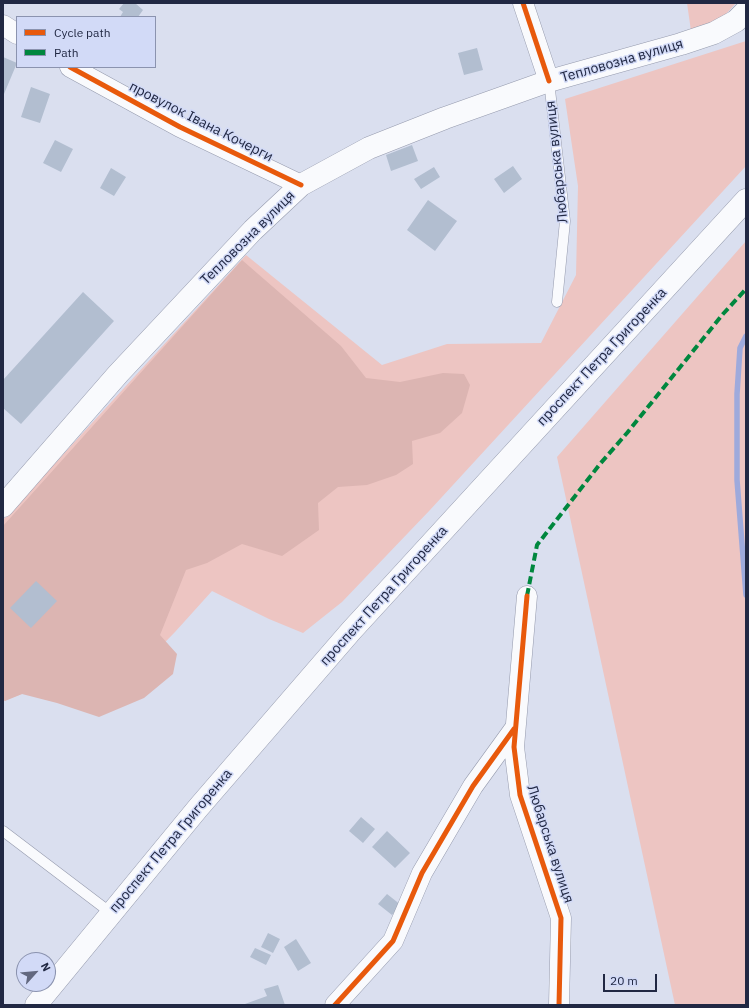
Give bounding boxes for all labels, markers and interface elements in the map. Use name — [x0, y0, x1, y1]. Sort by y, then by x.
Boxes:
legend — [16, 16, 156, 68]
text: Cycle path — [54, 25, 111, 40]
street label: Тепловозна вулиця — [559, 35, 685, 87]
text: Path — [54, 45, 79, 60]
street label: провулок Івана Кочерги — [126, 78, 276, 166]
street label: Любарська вулиця — [542, 100, 572, 224]
street label: Тепловозна вулиця — [197, 187, 299, 289]
street label: проспект Петра Григоренка — [534, 285, 670, 429]
street label: проспект Петра Григоренка — [317, 523, 451, 669]
street label: проспект Петра Григоренка — [106, 766, 236, 916]
street label: Любарська вулиця — [523, 783, 577, 905]
north arrow — [16, 952, 56, 992]
text: N — [38, 960, 54, 974]
scale bar — [605, 966, 659, 992]
text: 20 m — [610, 973, 638, 988]

